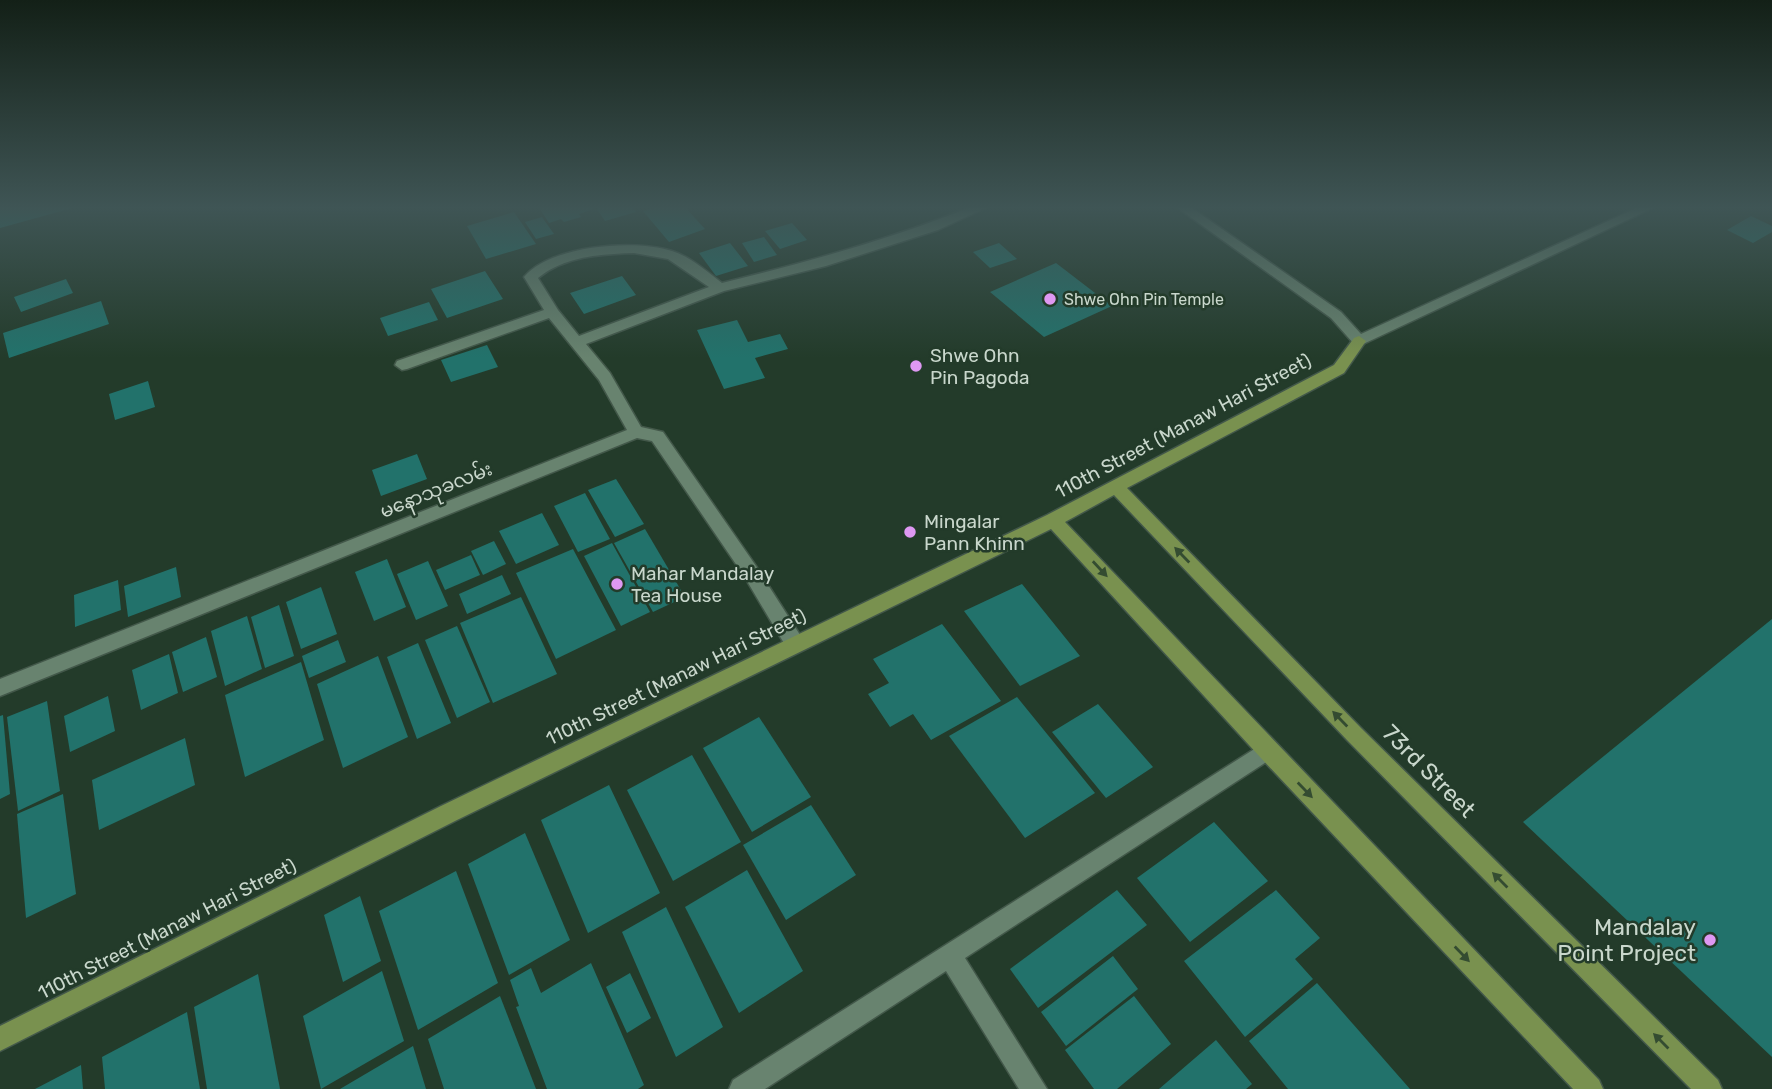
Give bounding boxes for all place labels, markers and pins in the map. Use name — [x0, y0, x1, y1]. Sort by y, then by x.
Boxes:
place label: Shwe Ohn Pin Temple — [1064, 290, 1224, 309]
marker: Shwe Ohn Pin Temple — [1042, 291, 1058, 307]
place label: Shwe Ohn Pin Pagoda — [930, 344, 1030, 389]
marker: Shwe Ohn Pin Pagoda — [908, 358, 924, 374]
place label: Mingalar Pann Khinn — [924, 510, 1025, 555]
marker: Mingalar Pann Khinn — [902, 524, 918, 540]
place label: Mahar Mandalay Tea House — [631, 562, 774, 607]
marker: Mahar Mandalay Tea House — [609, 576, 625, 592]
place label: Mandalay Point Project — [1557, 913, 1696, 967]
marker: Mandalay Point Project — [1702, 932, 1718, 948]

